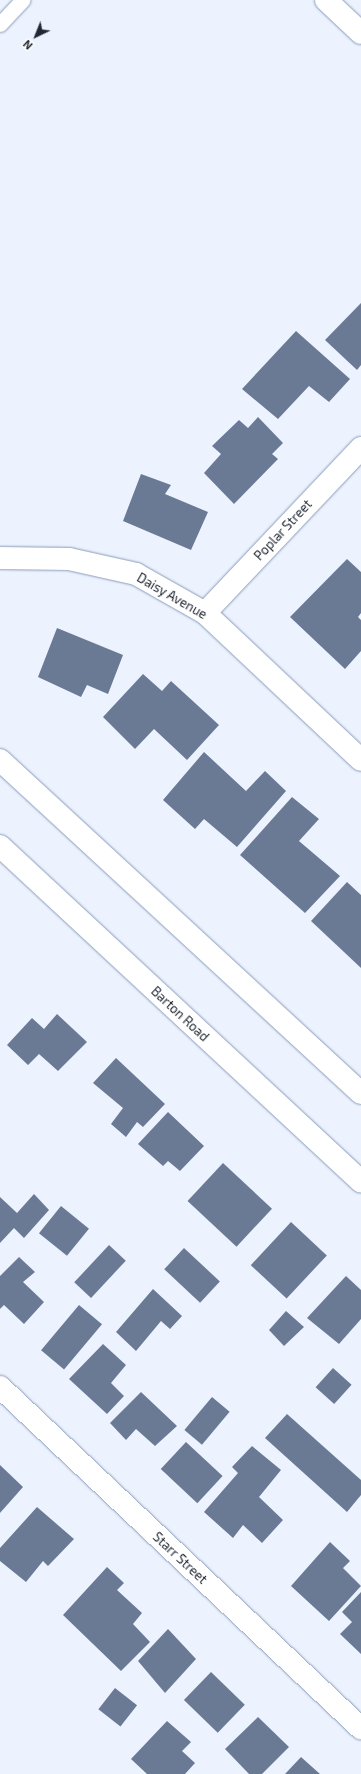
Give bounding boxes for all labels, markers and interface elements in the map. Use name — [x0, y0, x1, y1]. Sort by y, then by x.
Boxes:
north arrow — [16, 16, 56, 56]
text: N — [20, 38, 35, 53]
street label: Poplar Street — [251, 496, 315, 564]
street label: Daisy Avenue — [134, 570, 210, 622]
street label: Barton Road — [148, 983, 212, 1045]
street label: Starr Street — [150, 1529, 210, 1587]

